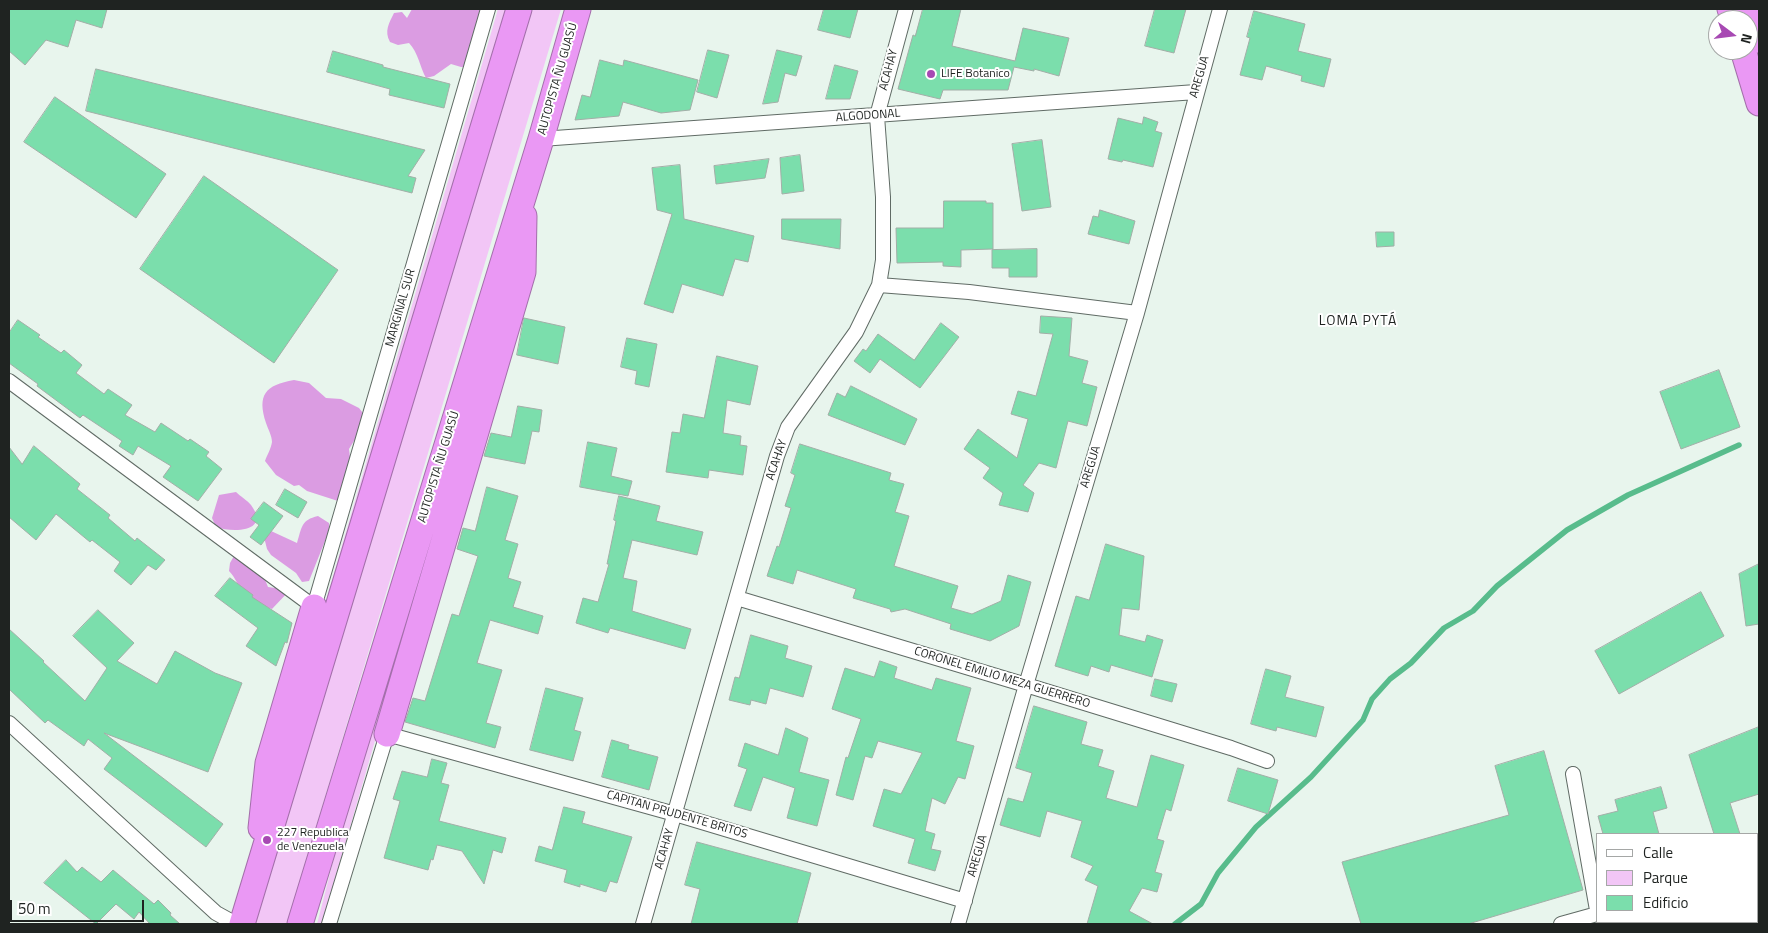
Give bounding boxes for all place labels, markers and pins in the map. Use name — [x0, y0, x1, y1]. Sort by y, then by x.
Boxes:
place label: LIFE Botanico — [941, 67, 1010, 81]
marker: LIFE Botanico — [925, 68, 937, 80]
place label: 227 Republica de Venezuela — [277, 826, 349, 854]
marker: 227 Republica de Venezuela — [261, 834, 273, 846]

